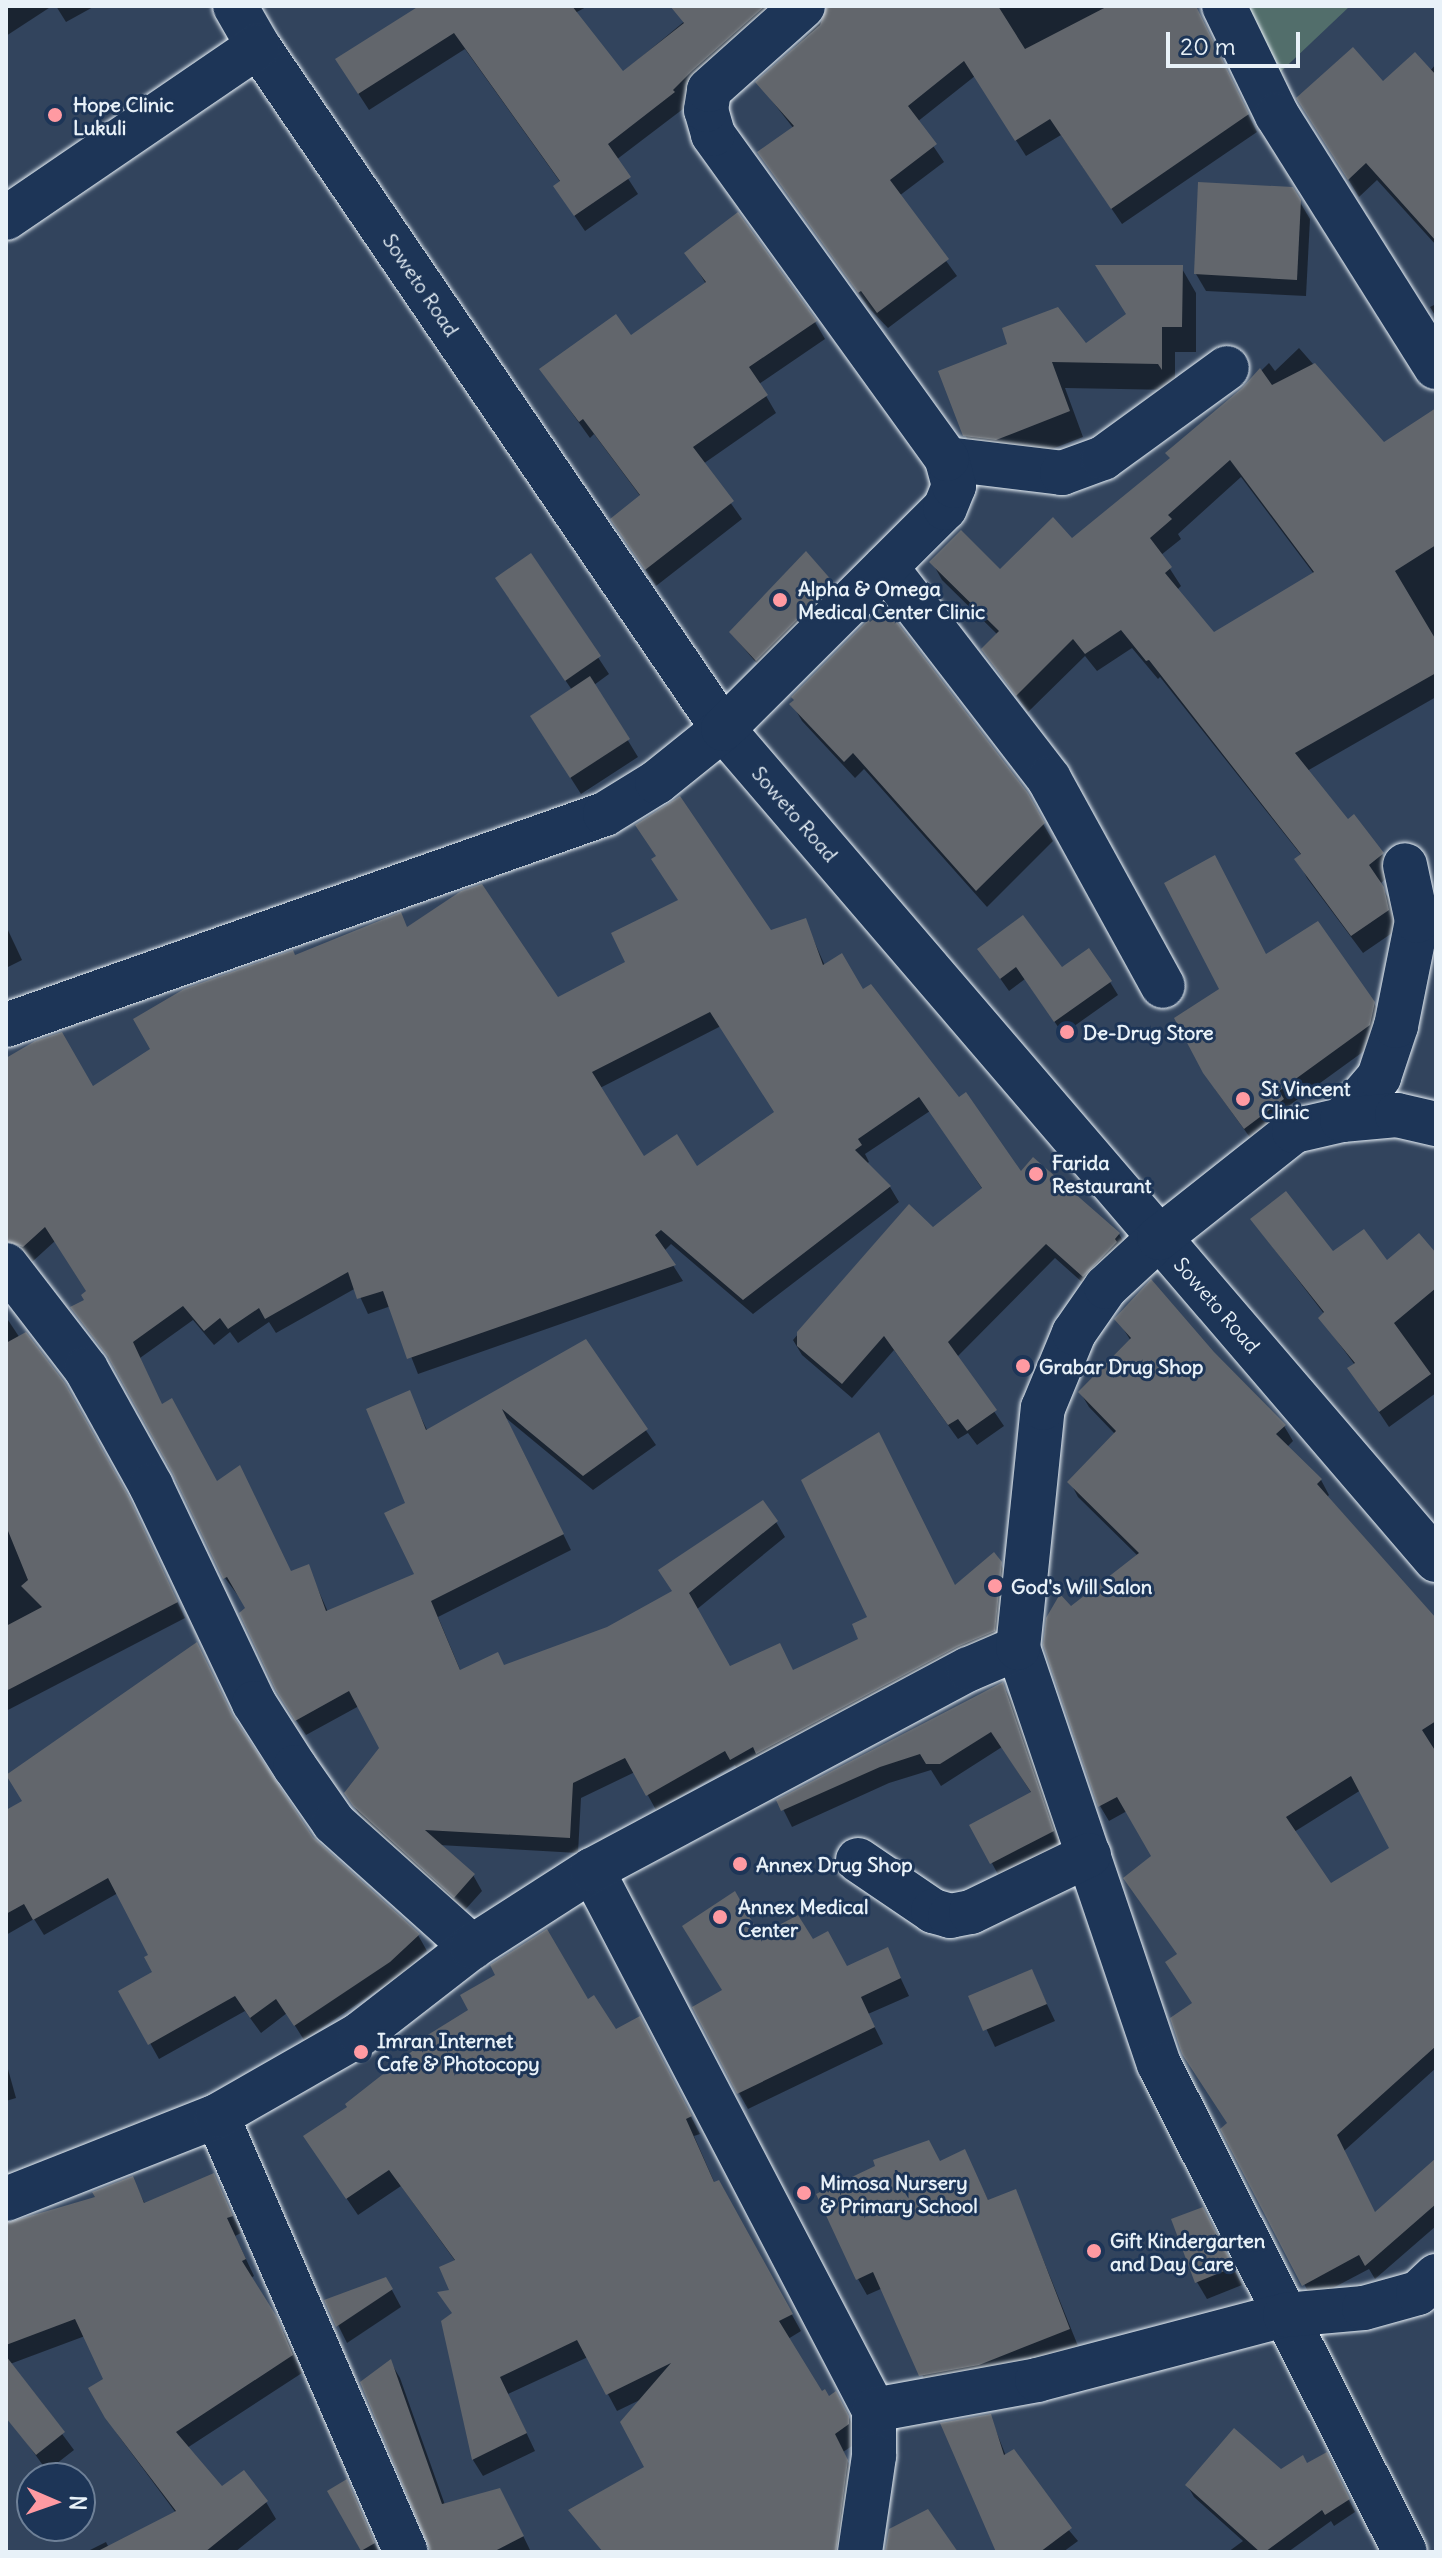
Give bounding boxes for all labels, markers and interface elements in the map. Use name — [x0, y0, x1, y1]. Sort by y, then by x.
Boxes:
scale bar — [1170, 16, 1304, 66]
text: 20 m — [1180, 31, 1236, 61]
place label: Hope Clinic Lukuli — [73, 92, 174, 139]
marker: Hope Clinic Lukuli — [44, 104, 66, 126]
street label: Soweto Road — [378, 229, 464, 341]
place label: Alpha & Omega Medical Center Clinic — [798, 576, 985, 623]
marker: Alpha & Omega Medical Center Clinic — [769, 589, 791, 611]
street label: Soweto Road — [747, 761, 843, 867]
place label: De-Drug Store — [1083, 1020, 1213, 1044]
marker: De-Drug Store — [1058, 1023, 1076, 1041]
place label: St Vincent Clinic — [1261, 1076, 1351, 1123]
marker: St Vincent Clinic — [1232, 1088, 1254, 1110]
place label: Farida Restaurant — [1052, 1150, 1151, 1197]
marker: Farida Restaurant — [1027, 1165, 1045, 1183]
street label: Soweto Road — [1169, 1252, 1265, 1358]
place label: Grabar Drug Shop — [1039, 1354, 1203, 1378]
marker: Grabar Drug Shop — [1014, 1357, 1032, 1375]
place label: God's Will Salon — [1011, 1574, 1152, 1598]
marker: God's Will Salon — [986, 1577, 1004, 1595]
place label: Annex Drug Shop — [756, 1852, 913, 1876]
marker: Annex Drug Shop — [731, 1855, 749, 1873]
place label: Annex Medical Center — [738, 1894, 868, 1941]
marker: Annex Medical Center — [709, 1906, 731, 1928]
place label: Imran Internet Cafe & Photocopy — [377, 2028, 540, 2075]
marker: Imran Internet Cafe & Photocopy — [352, 2043, 370, 2061]
place label: Mimosa Nursery & Primary School — [820, 2170, 978, 2217]
marker: Mimosa Nursery & Primary School — [795, 2184, 813, 2202]
place label: Gift Kindergarten and Day Care — [1110, 2228, 1265, 2275]
marker: Gift Kindergarten and Day Care — [1085, 2242, 1103, 2260]
north arrow — [16, 2462, 96, 2542]
text: N — [64, 2495, 92, 2511]

